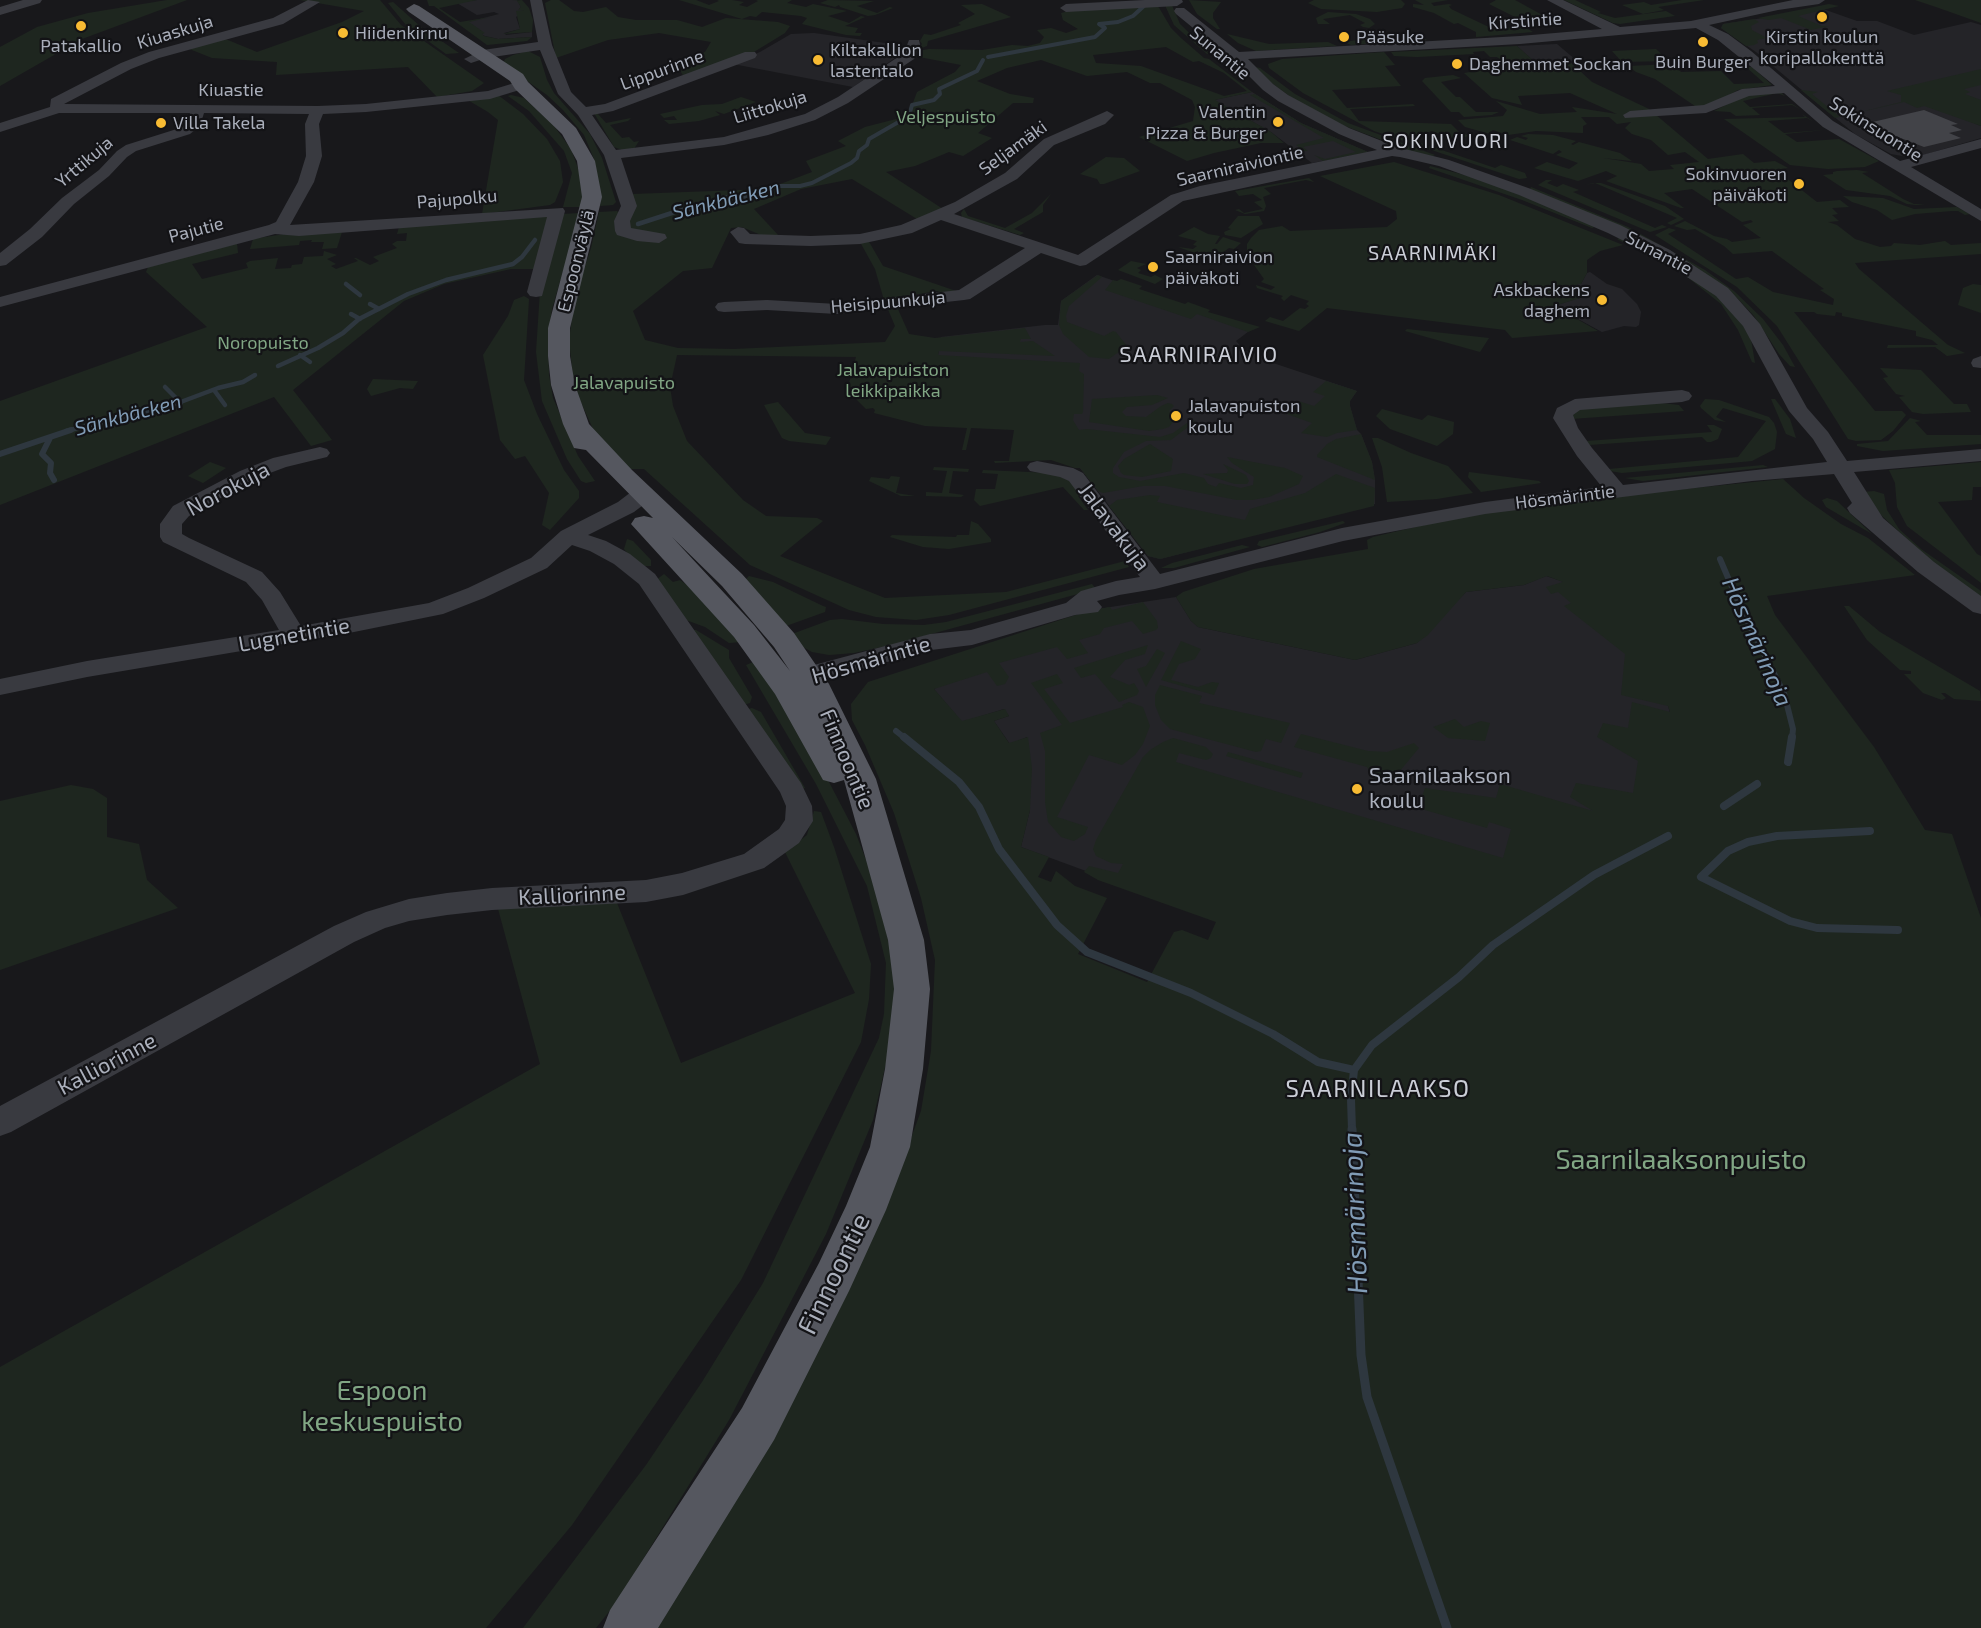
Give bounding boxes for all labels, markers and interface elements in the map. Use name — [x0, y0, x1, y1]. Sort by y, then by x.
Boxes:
street label: Kirstintie — [1487, 8, 1563, 34]
street label: Kiuaskuja — [134, 10, 216, 54]
marker: Kirstin koulun koripallokenttä — [1815, 10, 1829, 24]
marker: Patakallio — [74, 19, 88, 33]
place label: Hiidenkirnu — [355, 22, 448, 44]
street label: Sunantie — [1185, 22, 1255, 84]
marker: Hiidenkirnu — [336, 26, 350, 40]
place label: Pääsuke — [1356, 26, 1424, 48]
place label: Kirstin koulun koripallokenttä — [1760, 26, 1884, 68]
marker: Pääsuke — [1337, 30, 1351, 44]
place label: Patakallio — [40, 35, 122, 57]
marker: Buin Burger — [1696, 35, 1710, 49]
place label: Kiltakallion lastentalo — [830, 39, 922, 82]
street label: Lippurinne — [617, 45, 707, 95]
place label: Buin Burger — [1655, 51, 1751, 73]
marker: Kiltakallion lastentalo — [811, 53, 825, 67]
place label: Daghemmet Sockan — [1469, 53, 1632, 75]
marker: Daghemmet Sockan — [1450, 57, 1464, 71]
street label: Kiuastie — [198, 79, 264, 101]
street label: Liittokuja — [731, 86, 809, 128]
street label: Sokinsuontie — [1826, 92, 1926, 166]
place label: Valentin Pizza & Burger — [1145, 101, 1266, 144]
park label: Veljespuisto — [896, 106, 996, 128]
place label: Villa Takela — [173, 112, 265, 134]
marker: Valentin Pizza & Burger — [1271, 115, 1285, 129]
marker: Villa Takela — [154, 116, 168, 130]
street label: Seljamäki — [975, 116, 1051, 180]
district label: SOKINVUORI — [1382, 129, 1510, 153]
street label: Yrttikuja — [51, 132, 117, 192]
street label: Saarniraiviontie — [1175, 141, 1305, 191]
place label: Sokinvuoren päiväkoti — [1685, 163, 1787, 206]
water label: Sänkbäcken — [670, 175, 782, 225]
marker: Sokinvuoren päiväkoti — [1792, 177, 1806, 191]
street label: Pajupolku — [416, 185, 498, 213]
street label: Espoonväylä — [553, 208, 599, 314]
street label: Pajutie — [166, 212, 226, 248]
street label: Sunantie — [1622, 227, 1696, 279]
district label: SAARNIMÄKI — [1368, 241, 1498, 265]
place label: Saarniraivion päiväkoti — [1165, 246, 1273, 288]
marker: Saarniraivion päiväkoti — [1146, 260, 1160, 274]
place label: Askbackens daghem — [1493, 279, 1590, 322]
street label: Heisipuunkuja — [830, 286, 946, 318]
marker: Askbackens daghem — [1595, 293, 1609, 307]
park label: Noropuisto — [217, 332, 309, 354]
district label: SAARNIRAIVIO — [1119, 342, 1279, 368]
park label: Jalavapuiston leikkipaikka — [837, 359, 949, 401]
park label: Jalavapuisto — [573, 372, 675, 394]
water label: Sänkbäcken — [72, 389, 184, 441]
place label: Jalavapuiston koulu — [1188, 395, 1300, 438]
marker: Jalavapuiston koulu — [1169, 409, 1183, 423]
street label: Norokuja — [182, 456, 274, 522]
street label: Jalavakuja — [1072, 478, 1156, 576]
street label: Hösmärintie — [1514, 480, 1616, 514]
water label: Hösmärinoja — [1716, 573, 1798, 711]
street label: Lugnetintie — [236, 612, 352, 658]
street label: Hösmärintie — [809, 630, 933, 690]
street label: Finnoontie — [814, 705, 880, 813]
place label: Saarnilaakson koulu — [1369, 763, 1511, 814]
marker: Saarnilaakson koulu — [1350, 782, 1364, 796]
street label: Kalliorinne — [518, 879, 626, 911]
street label: Kalliorinne — [53, 1027, 161, 1101]
district label: SAARNILAAKSO — [1285, 1075, 1471, 1103]
water label: Hösmärinoja — [1335, 1131, 1375, 1295]
park label: Saarnilaaksonpuisto — [1555, 1144, 1807, 1176]
street label: Finnoontie — [791, 1208, 877, 1340]
park label: Espoon keskuspuisto — [301, 1375, 463, 1438]

